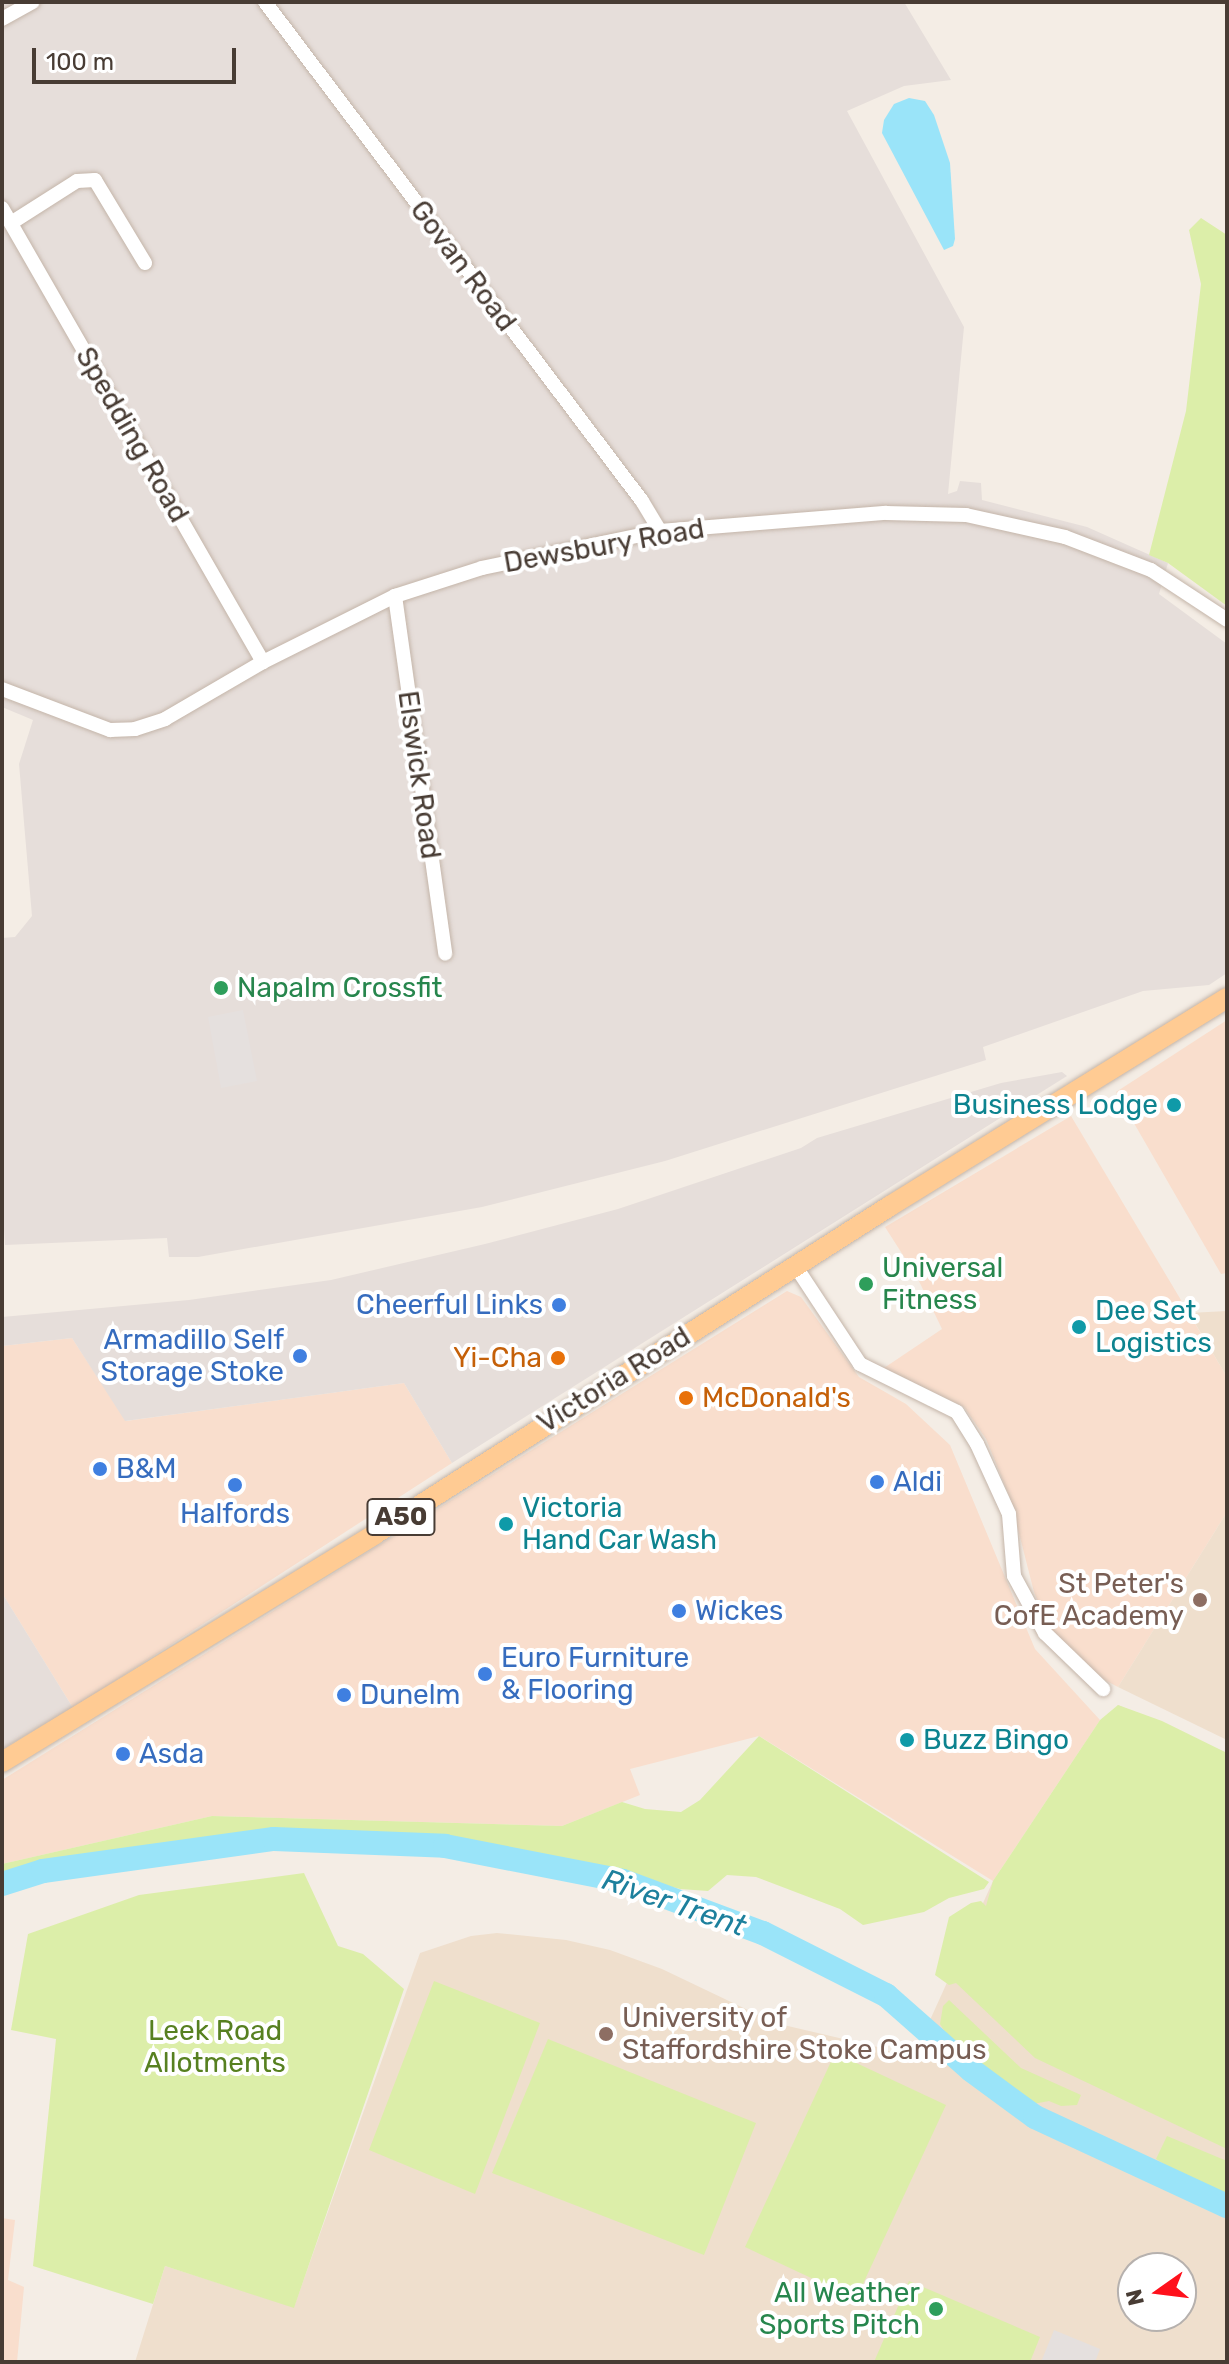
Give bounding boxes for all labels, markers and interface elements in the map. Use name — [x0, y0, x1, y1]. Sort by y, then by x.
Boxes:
scale bar — [36, 32, 240, 82]
text: 100 m — [46, 48, 114, 76]
street label: Govan Road — [403, 194, 523, 338]
street label: Spedding Road — [68, 341, 196, 529]
street label: Dewsbury Road — [501, 512, 707, 580]
street label: Elswick Road — [391, 688, 447, 862]
place label: Napalm Crossfit — [237, 971, 443, 1005]
marker: Napalm Crossfit — [212, 979, 230, 997]
place label: Business Lodge — [953, 1088, 1158, 1122]
marker: Business Lodge — [1165, 1096, 1183, 1114]
place label: Universal Fitness — [882, 1251, 1003, 1317]
marker: Universal Fitness — [857, 1275, 875, 1293]
place label: Cheerful Links — [356, 1288, 543, 1322]
place label: Dee Set Logistics — [1095, 1294, 1212, 1360]
marker: Cheerful Links — [550, 1296, 568, 1314]
marker: Dee Set Logistics — [1070, 1318, 1088, 1336]
street label: Victoria Road — [531, 1320, 697, 1440]
place label: Armadillo Self Storage Stoke — [101, 1323, 284, 1389]
place label: Yi-Cha — [453, 1341, 542, 1375]
marker: Armadillo Self Storage Stoke — [291, 1347, 309, 1365]
marker: Yi-Cha — [549, 1349, 567, 1367]
place label: McDonald's — [702, 1381, 851, 1415]
marker: McDonald's — [677, 1389, 695, 1407]
place label: B&M — [116, 1452, 176, 1486]
marker: B&M — [91, 1460, 109, 1478]
place label: Aldi — [893, 1465, 942, 1499]
marker: Aldi — [868, 1473, 886, 1491]
marker: Halfords — [226, 1476, 244, 1494]
place label: Victoria Hand Car Wash — [522, 1491, 718, 1557]
road number: A50 — [365, 1495, 437, 1539]
place label: Halfords — [180, 1497, 290, 1531]
marker: Victoria Hand Car Wash — [497, 1515, 515, 1533]
place label: St Peter's CofE Academy — [993, 1567, 1184, 1633]
marker: St Peter's CofE Academy — [1191, 1591, 1209, 1609]
place label: Wickes — [695, 1594, 783, 1628]
marker: Wickes — [670, 1602, 688, 1620]
place label: Euro Furniture & Flooring — [501, 1641, 689, 1707]
marker: Euro Furniture & Flooring — [476, 1665, 494, 1683]
place label: Dunelm — [360, 1678, 460, 1712]
marker: Dunelm — [335, 1686, 353, 1704]
place label: Buzz Bingo — [923, 1723, 1069, 1757]
marker: Buzz Bingo — [898, 1731, 916, 1749]
place label: Asda — [139, 1737, 204, 1771]
marker: Asda — [114, 1745, 132, 1763]
water label: River Trent — [597, 1861, 751, 1945]
place label: University of Staffordshire Stoke Campus — [622, 2001, 986, 2067]
park label: Leek Road Allotments — [144, 2014, 286, 2080]
marker: University of Staffordshire Stoke Campus — [597, 2025, 615, 2043]
north arrow — [1117, 2252, 1197, 2332]
place label: All Weather Sports Pitch — [759, 2276, 920, 2342]
text: N — [1120, 2287, 1150, 2308]
marker: All Weather Sports Pitch — [927, 2300, 945, 2318]

